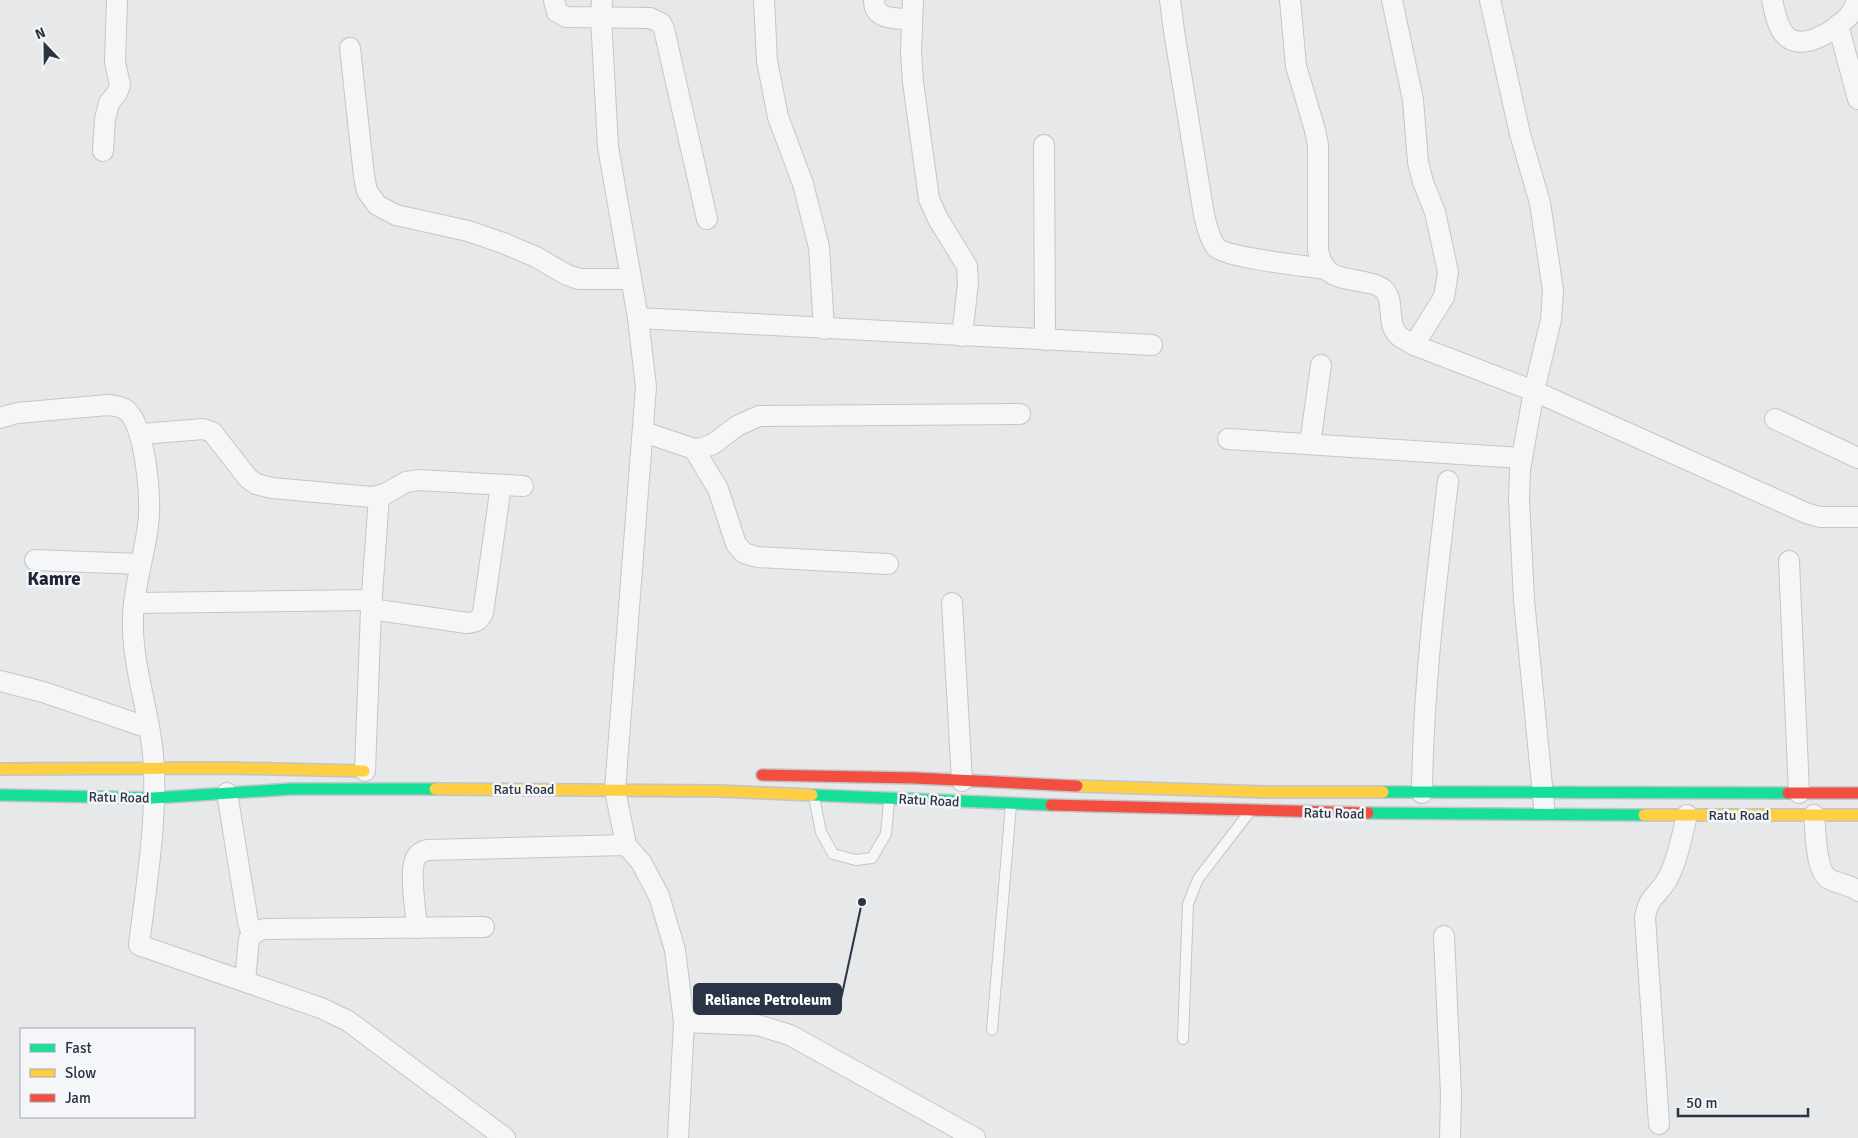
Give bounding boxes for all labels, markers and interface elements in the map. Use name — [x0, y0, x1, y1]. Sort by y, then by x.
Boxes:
north arrow — [20, 20, 70, 70]
text: N — [33, 24, 48, 43]
district label: Kamre — [27, 567, 81, 591]
street label: Ratu Road — [494, 781, 554, 798]
street label: Ratu Road — [88, 788, 150, 807]
street label: Ratu Road — [898, 790, 960, 811]
street label: Ratu Road — [1303, 804, 1365, 823]
street label: Ratu Road — [1709, 807, 1769, 824]
callout: Reliance Petroleum — [694, 984, 841, 1014]
text: Reliance Petroleum — [705, 991, 831, 1009]
legend — [20, 1028, 195, 1118]
text: Fast — [65, 1039, 92, 1057]
text: Slow — [65, 1064, 96, 1082]
scale bar — [1678, 1086, 1808, 1118]
text: Jam — [65, 1089, 91, 1107]
text: 50 m — [1686, 1094, 1717, 1112]

